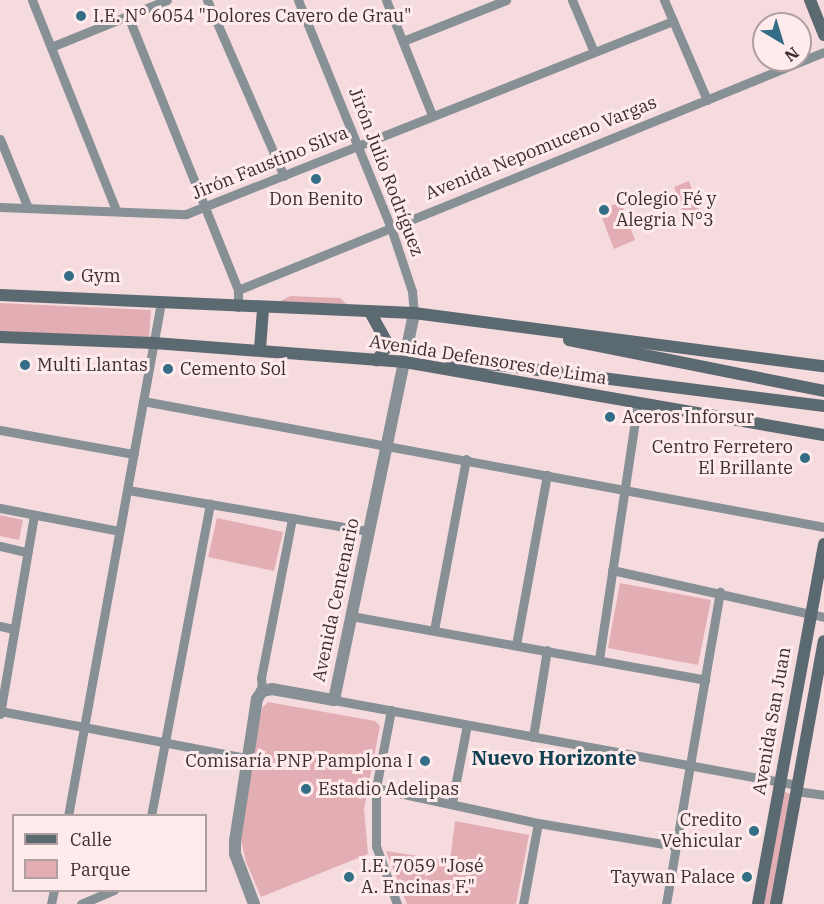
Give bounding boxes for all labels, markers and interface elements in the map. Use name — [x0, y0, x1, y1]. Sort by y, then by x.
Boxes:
place label: I.E. N° 6054 "Dolores Cavero de Grau" — [93, 5, 411, 27]
marker: I.E. N° 6054 "Dolores Cavero de Grau" — [74, 9, 88, 23]
north arrow — [752, 12, 812, 72]
text: N — [781, 43, 803, 66]
street label: Jirón Julio Rodríguez — [344, 85, 428, 259]
street label: Avenida Nepomuceno Vargas — [422, 92, 660, 204]
street label: Jirón Faustino Silva — [189, 122, 351, 204]
marker: Don Benito — [309, 172, 323, 186]
place label: Don Benito — [269, 188, 363, 210]
place label: Colegio Fé y Alegria N°3 — [616, 189, 716, 232]
marker: Colegio Fé y Alegria N°3 — [597, 203, 611, 217]
place label: Gym — [81, 265, 121, 287]
marker: Gym — [62, 269, 76, 283]
street label: Avenida Defensores de Lima — [368, 331, 608, 389]
place label: Multi Llantas — [37, 354, 148, 376]
marker: Multi Llantas — [18, 358, 32, 372]
place label: Cemento Sol — [180, 358, 286, 380]
marker: Cemento Sol — [161, 362, 175, 376]
place label: Aceros Inforsur — [622, 406, 754, 428]
marker: Aceros Inforsur — [603, 410, 617, 424]
place label: Centro Ferretero El Brillante — [652, 437, 793, 480]
marker: Centro Ferretero El Brillante — [798, 451, 812, 465]
street label: Avenida Centenario — [308, 516, 364, 684]
street label: Avenida San Juan — [748, 645, 796, 797]
district label: Nuevo Horizonte — [471, 745, 637, 769]
place label: Comisaría PNP Pamplona I — [185, 750, 413, 772]
marker: Comisaría PNP Pamplona I — [418, 754, 432, 768]
place label: Estadio Adelipas — [318, 778, 459, 800]
marker: Estadio Adelipas — [299, 782, 313, 796]
place label: Credito Vehicular — [661, 810, 742, 852]
legend — [12, 814, 207, 892]
marker: Credito Vehicular — [747, 824, 761, 838]
text: Calle — [70, 828, 112, 851]
place label: I.E. 7059 "José A. Encinas F." — [361, 856, 484, 898]
text: Parque — [70, 858, 130, 881]
place label: Taywan Palace — [610, 866, 735, 888]
marker: I.E. 7059 "José A. Encinas F." — [342, 870, 356, 884]
marker: Taywan Palace — [740, 870, 754, 884]

